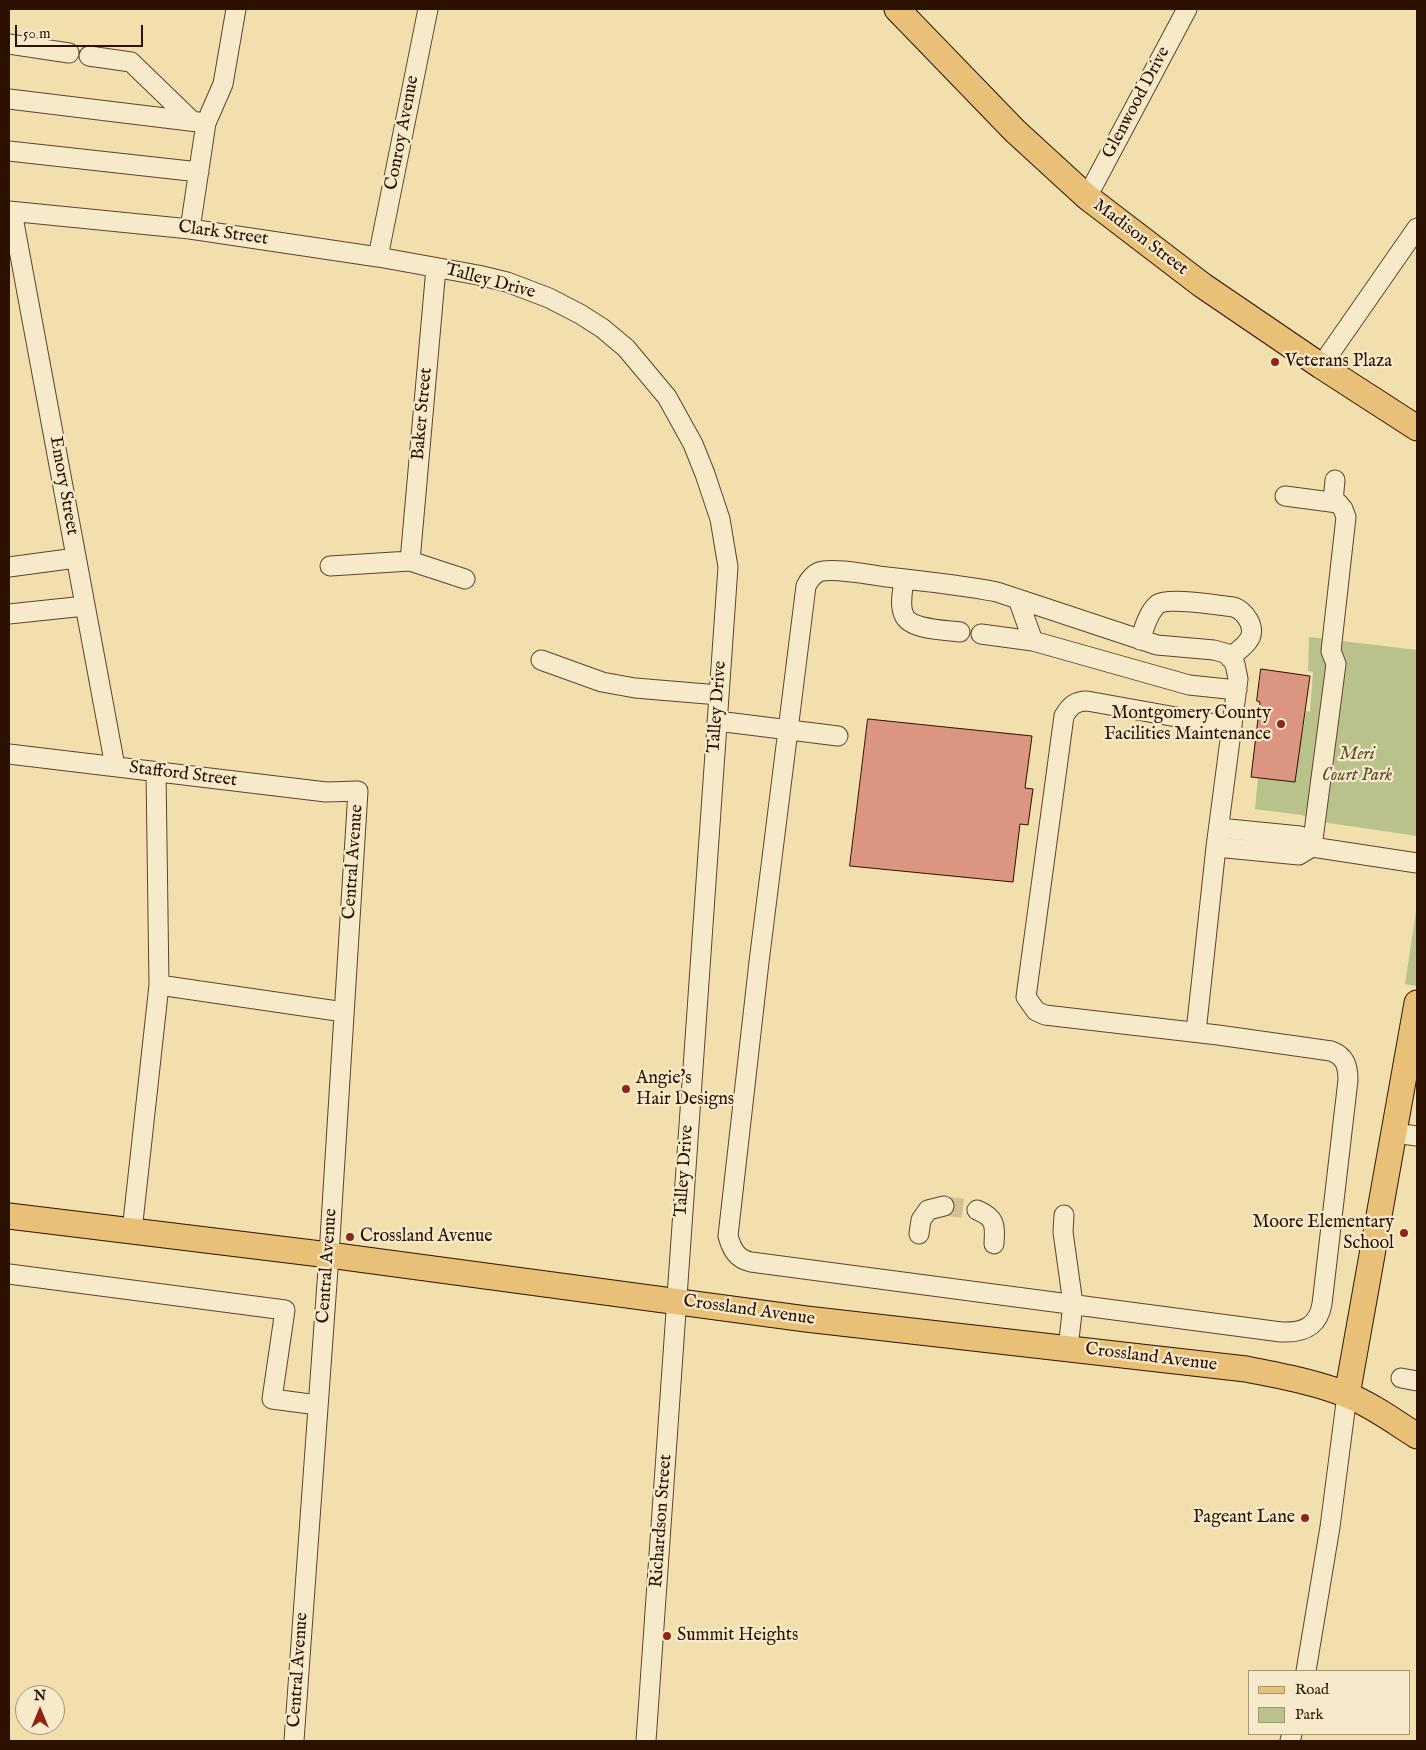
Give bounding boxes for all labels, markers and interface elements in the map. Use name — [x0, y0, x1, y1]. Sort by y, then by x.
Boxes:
scale bar — [18, 15, 145, 47]
text: 50 m — [23, 24, 51, 43]
street label: Glenwood Drive — [1099, 43, 1175, 163]
street label: Conroy Avenue — [381, 74, 425, 192]
street label: Madison Street — [1088, 195, 1192, 281]
street label: Clark Street — [177, 217, 269, 251]
street label: Talley Drive — [443, 260, 537, 304]
place label: Veterans Plaza — [1285, 351, 1392, 373]
marker: Veterans Plaza — [1269, 356, 1281, 368]
street label: Baker Street — [408, 367, 438, 461]
street label: Emory Street — [44, 435, 82, 537]
street label: Talley Drive — [704, 660, 732, 754]
place label: Montgomery County Facilities Maintenance — [1104, 703, 1271, 746]
marker: Montgomery County Facilities Maintenance — [1275, 718, 1287, 730]
park label: Meri Court Park — [1322, 744, 1392, 786]
street label: Stafford Street — [128, 758, 238, 792]
street label: Central Avenue — [339, 804, 369, 920]
place label: Angie's Hair Designs — [636, 1068, 734, 1110]
marker: Angie's Hair Designs — [620, 1083, 632, 1095]
street label: Talley Drive — [671, 1124, 699, 1218]
street label: Central Avenue — [313, 1208, 343, 1324]
place label: Moore Elementary School — [1252, 1212, 1394, 1254]
place label: Crossland Avenue — [360, 1226, 493, 1248]
marker: Moore Elementary School — [1398, 1227, 1410, 1239]
marker: Crossland Avenue — [344, 1231, 356, 1243]
street label: Crossland Avenue — [682, 1291, 816, 1331]
street label: Crossland Avenue — [1084, 1339, 1218, 1377]
street label: Richardson Street — [647, 1453, 677, 1589]
place label: Pageant Lane — [1193, 1507, 1295, 1529]
marker: Pageant Lane — [1299, 1512, 1311, 1524]
street label: Central Avenue — [284, 1612, 314, 1728]
place label: Summit Heights — [677, 1625, 798, 1647]
marker: Summit Heights — [661, 1630, 673, 1642]
legend — [1248, 1670, 1411, 1735]
text: Road — [1295, 1680, 1329, 1699]
north arrow — [15, 1685, 65, 1735]
text: N — [34, 1687, 46, 1705]
text: Park — [1295, 1705, 1324, 1724]

